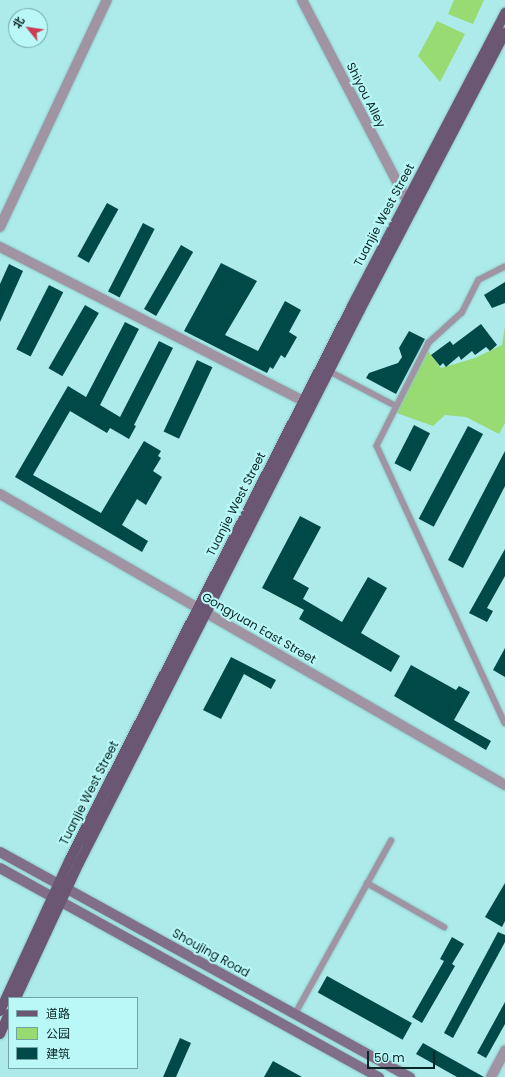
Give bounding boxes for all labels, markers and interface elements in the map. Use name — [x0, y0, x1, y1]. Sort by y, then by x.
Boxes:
north arrow — [8, 8, 48, 48]
text: 北 — [9, 14, 28, 31]
street label: Shiyou Alley — [343, 60, 389, 130]
street label: Tuanjie West Street — [351, 161, 417, 269]
street label: Tuanjie West Street — [204, 450, 268, 558]
street label: Gongyuan East Street — [199, 589, 319, 667]
street label: Tuanjie West Street — [57, 739, 121, 847]
street label: Shoujing Road — [170, 926, 252, 980]
legend — [8, 997, 138, 1069]
text: 道路 — [46, 1005, 70, 1022]
text: 公园 — [46, 1025, 70, 1042]
scale bar — [369, 1043, 437, 1069]
text: 建筑 — [46, 1045, 70, 1062]
text: 50 m — [374, 1049, 405, 1066]

